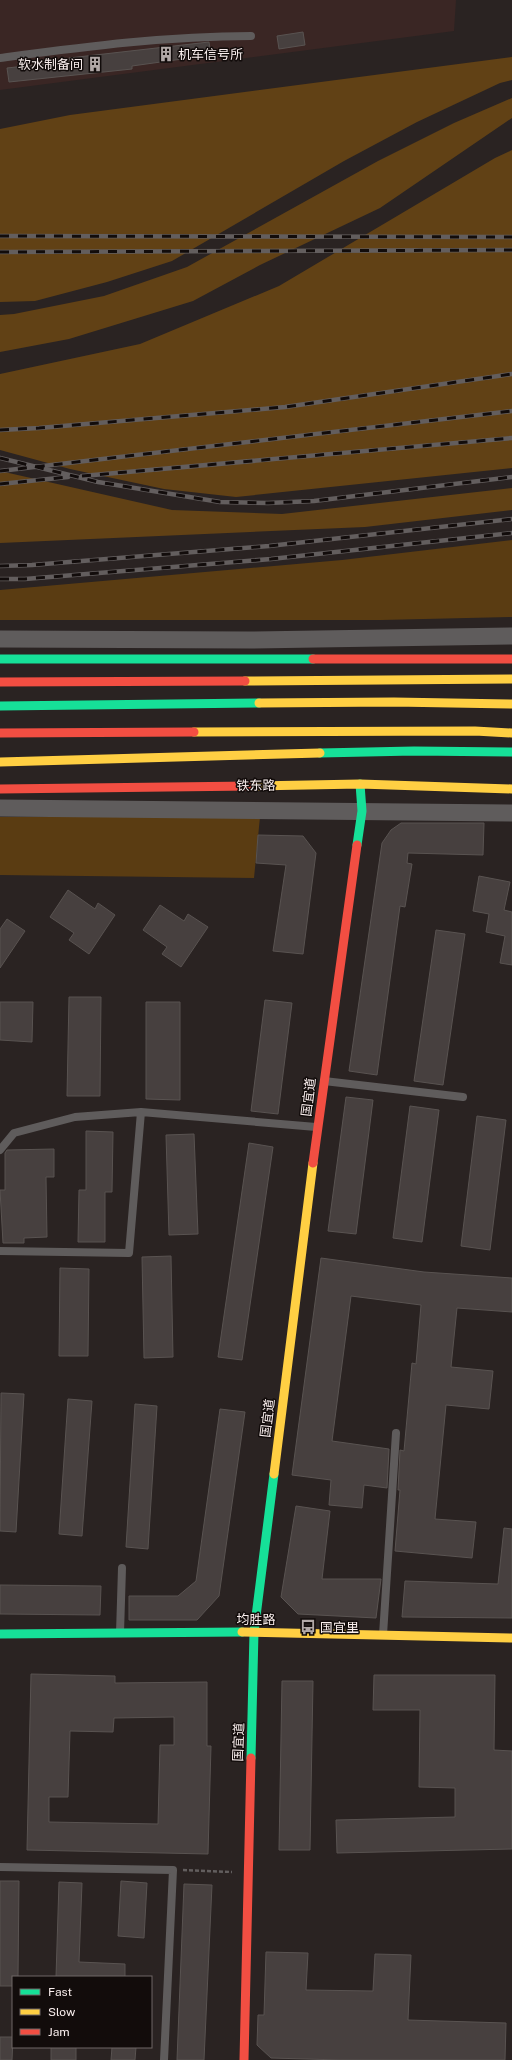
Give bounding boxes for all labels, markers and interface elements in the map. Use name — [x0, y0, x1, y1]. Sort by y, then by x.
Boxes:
building icon: 机车信号所 — [157, 45, 175, 63]
place label: 机车信号所 — [178, 47, 243, 62]
building icon: 软水制备间 — [86, 55, 104, 73]
place label: 软水制备间 — [18, 57, 83, 72]
street label: 铁东路 — [236, 778, 276, 793]
street label: 国宜道 — [299, 1077, 318, 1117]
street label: 国宜道 — [258, 1398, 277, 1438]
street label: 均胜路 — [236, 1612, 276, 1627]
bus stop icon: 国宜里 — [299, 1618, 317, 1636]
place label: 国宜里 — [320, 1620, 359, 1635]
street label: 国宜道 — [230, 1722, 247, 1762]
legend — [12, 1976, 152, 2048]
text: Fast — [48, 1985, 73, 1999]
text: Slow — [48, 2005, 76, 2019]
text: Jam — [48, 2025, 70, 2039]

